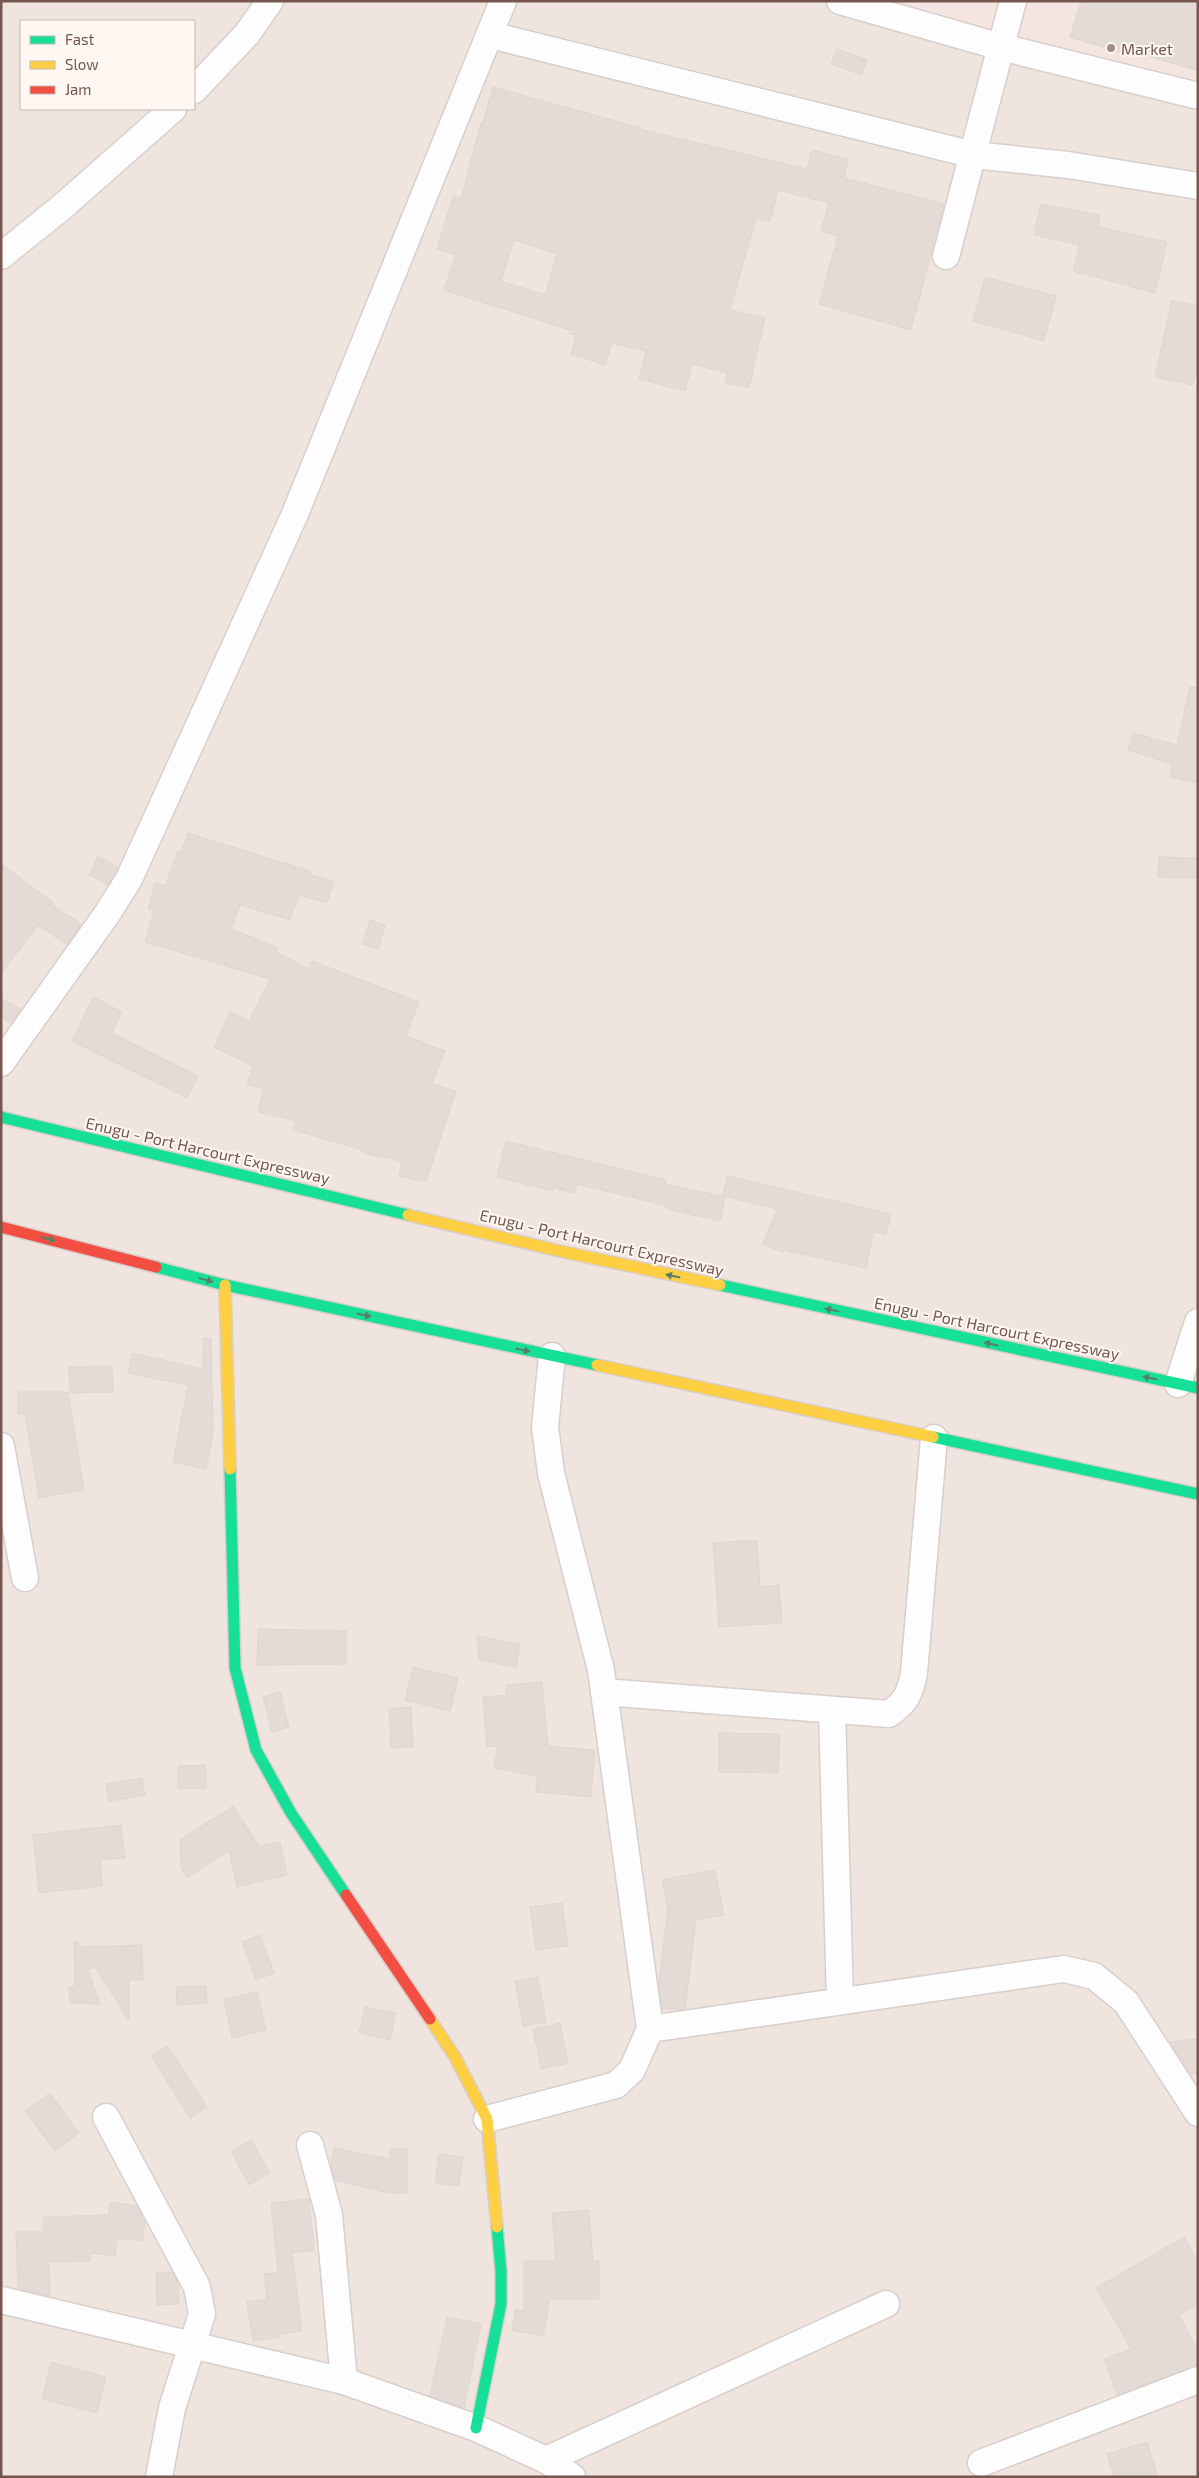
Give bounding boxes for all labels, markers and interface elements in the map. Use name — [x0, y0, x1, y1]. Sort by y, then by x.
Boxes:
legend — [20, 20, 195, 110]
text: Fast — [65, 30, 95, 48]
place label: Market — [1121, 39, 1173, 58]
marker: Market — [1105, 42, 1117, 54]
text: Slow — [65, 55, 99, 73]
text: Jam — [65, 80, 91, 98]
street label: Enugu - Port Harcourt Expressway — [84, 1113, 332, 1187]
street label: Enugu - Port Harcourt Expressway — [478, 1205, 726, 1279]
one-way arrow — [41, 1236, 56, 1244]
one-way arrow — [665, 1271, 681, 1279]
one-way arrow — [198, 1277, 213, 1285]
street label: Enugu - Port Harcourt Expressway — [873, 1293, 1122, 1363]
one-way arrow — [824, 1305, 840, 1313]
one-way arrow — [357, 1312, 373, 1320]
one-way arrow — [983, 1339, 999, 1347]
one-way arrow — [516, 1346, 531, 1354]
one-way arrow — [1143, 1374, 1158, 1382]

